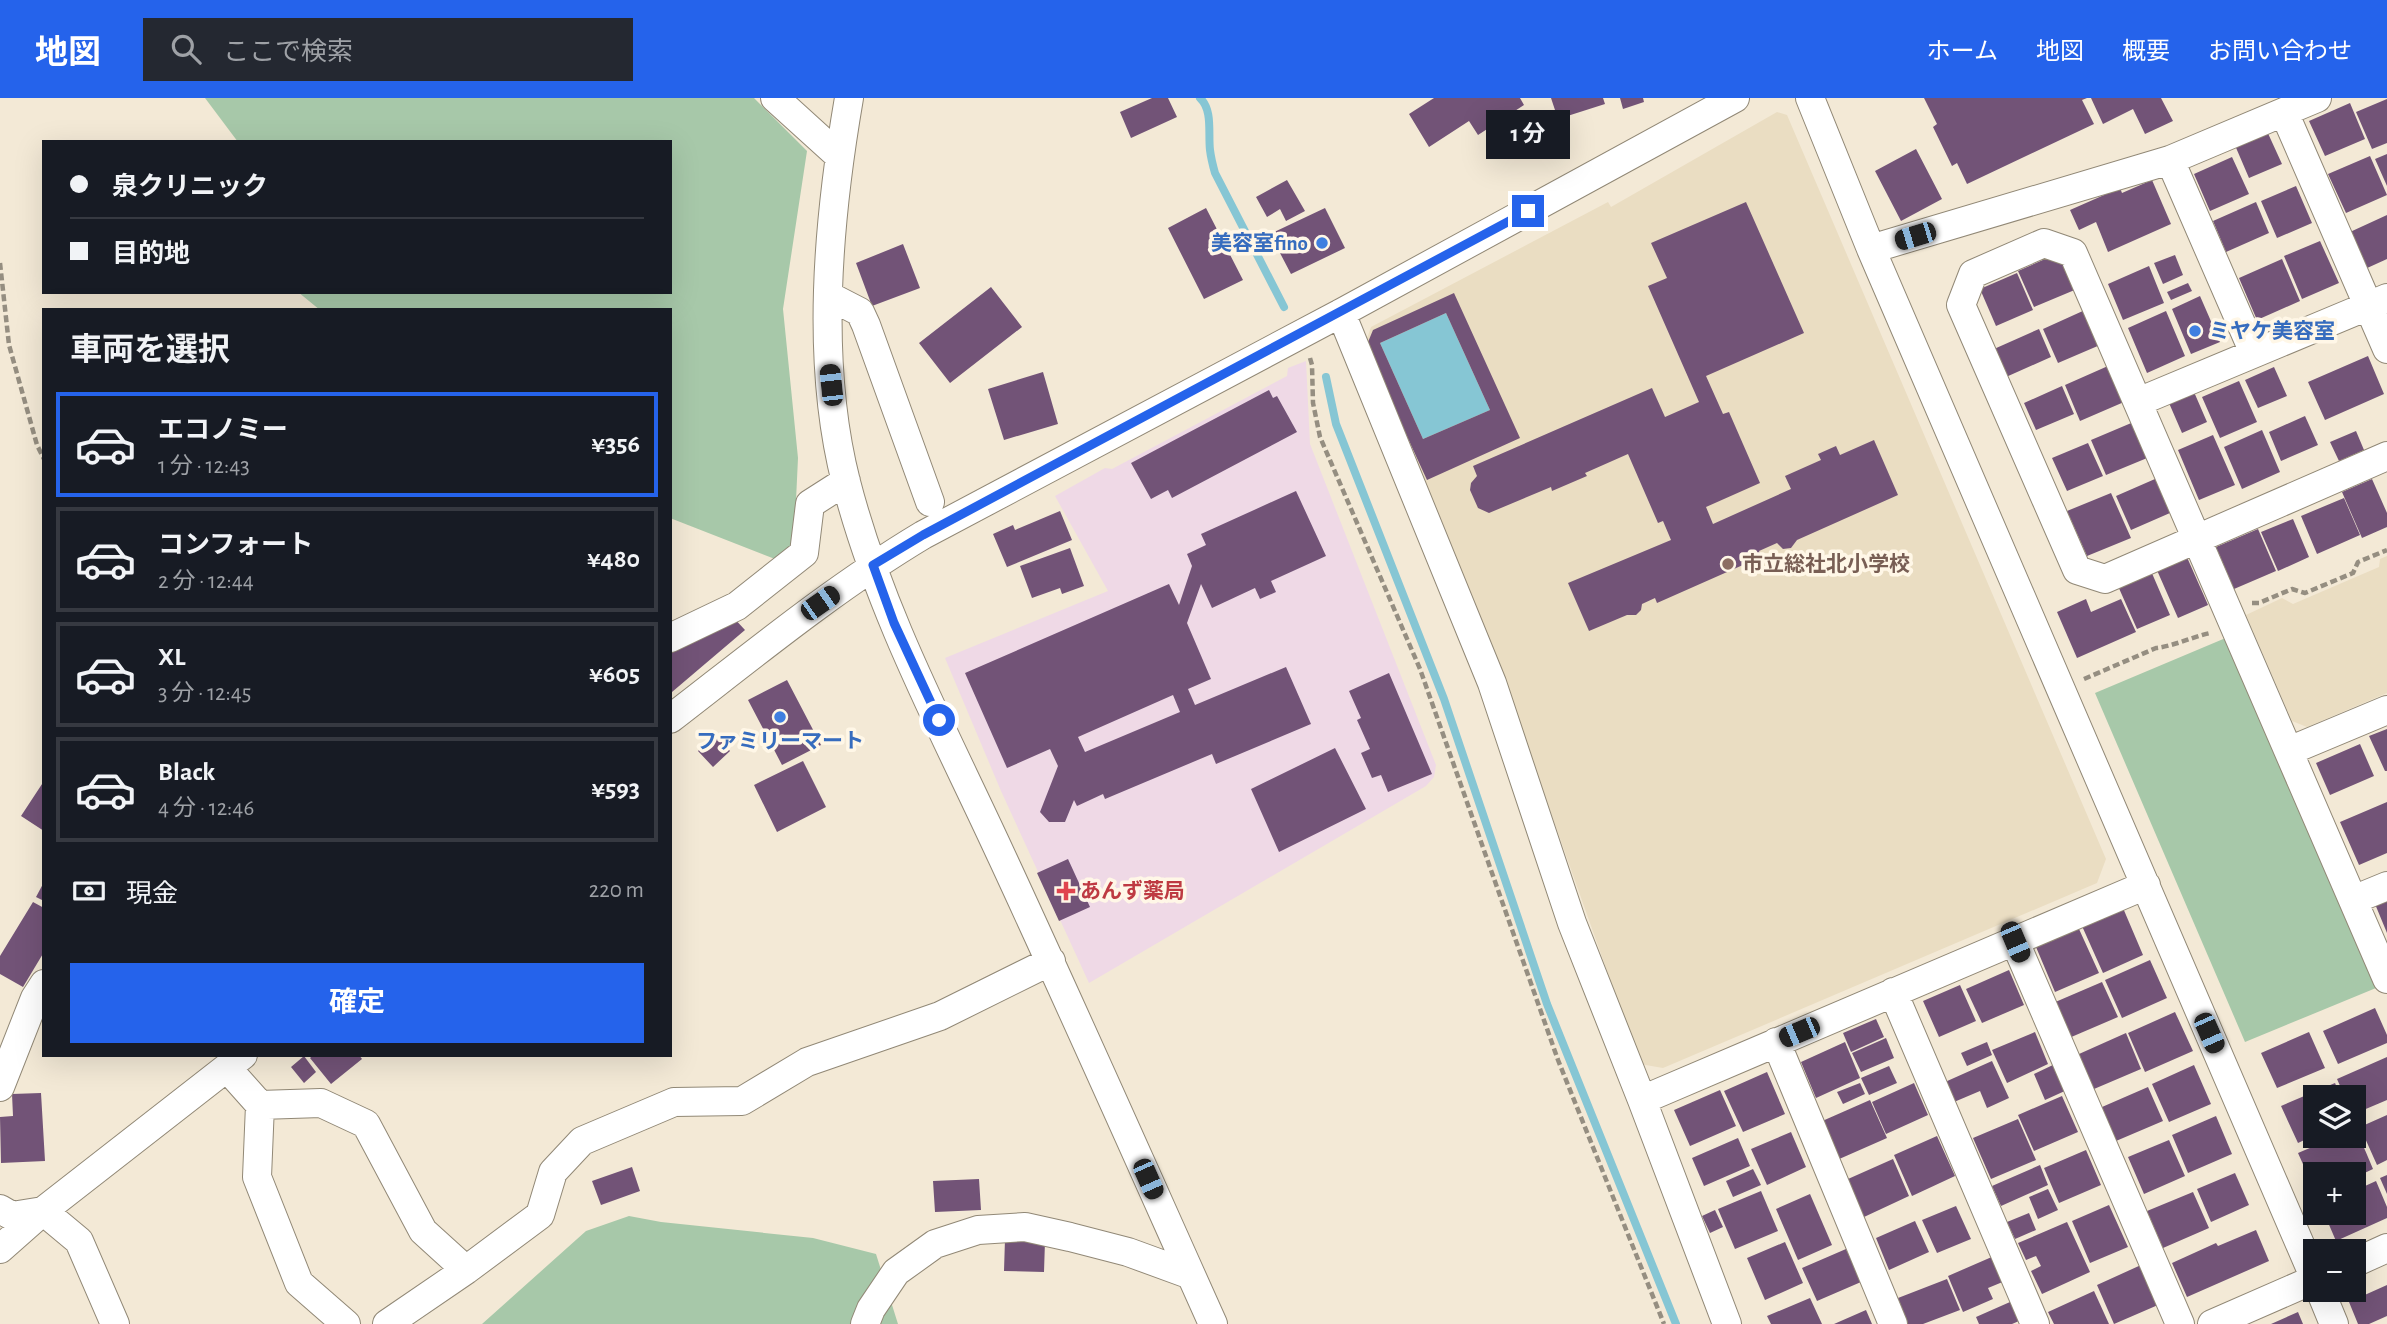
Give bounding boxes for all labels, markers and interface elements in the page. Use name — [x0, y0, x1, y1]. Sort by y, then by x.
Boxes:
search box — [143, 18, 633, 81]
icon: search — [167, 30, 205, 68]
text: 地図 — [35, 37, 101, 70]
text: ここで検索 — [223, 39, 353, 65]
text: ホーム — [1927, 40, 1998, 64]
text: 地図 — [2036, 40, 2084, 64]
text: 概要 — [2122, 40, 2170, 64]
text: お問い合わせ — [2208, 40, 2352, 64]
callout: 1 分 — [1486, 109, 1570, 158]
text: 1 分 — [1511, 123, 1545, 146]
text: 泉クリニック — [112, 174, 268, 200]
route end — [1512, 195, 1544, 227]
car — [1892, 220, 1939, 252]
place label: 美容室fino — [1211, 232, 1308, 254]
marker: 美容室fino — [1314, 235, 1330, 251]
text: 目的地 — [112, 241, 190, 267]
place label: ミヤケ美容室 — [2209, 320, 2335, 342]
marker: ミヤケ美容室 — [2187, 323, 2203, 339]
text: 車両を選択 — [70, 334, 230, 366]
car — [819, 363, 844, 407]
icon: car — [74, 413, 137, 476]
text: エコノミー — [158, 417, 288, 443]
text: ¥356 — [591, 431, 640, 457]
text: 1 分 · 12:43 — [158, 455, 250, 478]
icon: car — [74, 528, 137, 591]
text: コンフォート — [158, 532, 313, 558]
text: ¥480 — [587, 546, 640, 572]
place label: 市立総社北小学校 — [1742, 552, 1910, 575]
marker: 市立総社北小学校 — [1720, 556, 1736, 572]
text: 2 分 · 12:44 — [158, 570, 254, 593]
car — [797, 582, 844, 624]
icon: car — [74, 643, 137, 706]
text: XL — [158, 644, 185, 670]
text: ¥605 — [589, 661, 640, 687]
text: 3 分 · 12:45 — [158, 682, 251, 705]
route start — [923, 704, 955, 736]
marker: ファミリーマート — [772, 709, 788, 725]
place label: ファミリーマート — [696, 731, 864, 752]
icon: car — [74, 758, 137, 821]
text: Black — [158, 759, 215, 785]
text: ¥593 — [591, 776, 640, 802]
text: 4 分 · 12:46 — [158, 797, 254, 820]
icon: cash — [70, 872, 108, 910]
text: 220 m — [589, 879, 644, 902]
place label: あんず薬局 — [1080, 879, 1185, 902]
text: 現金 — [126, 881, 178, 907]
marker: あんず薬局 — [1058, 883, 1074, 899]
car — [1998, 919, 2033, 965]
button: 確定 — [70, 963, 644, 1043]
car — [2191, 1010, 2228, 1056]
car — [1776, 1014, 1823, 1050]
map controls — [2303, 1085, 2366, 1302]
button: layers — [2303, 1085, 2366, 1148]
car — [1130, 1156, 1167, 1202]
button: + — [2303, 1162, 2366, 1225]
button: − — [2303, 1239, 2366, 1302]

